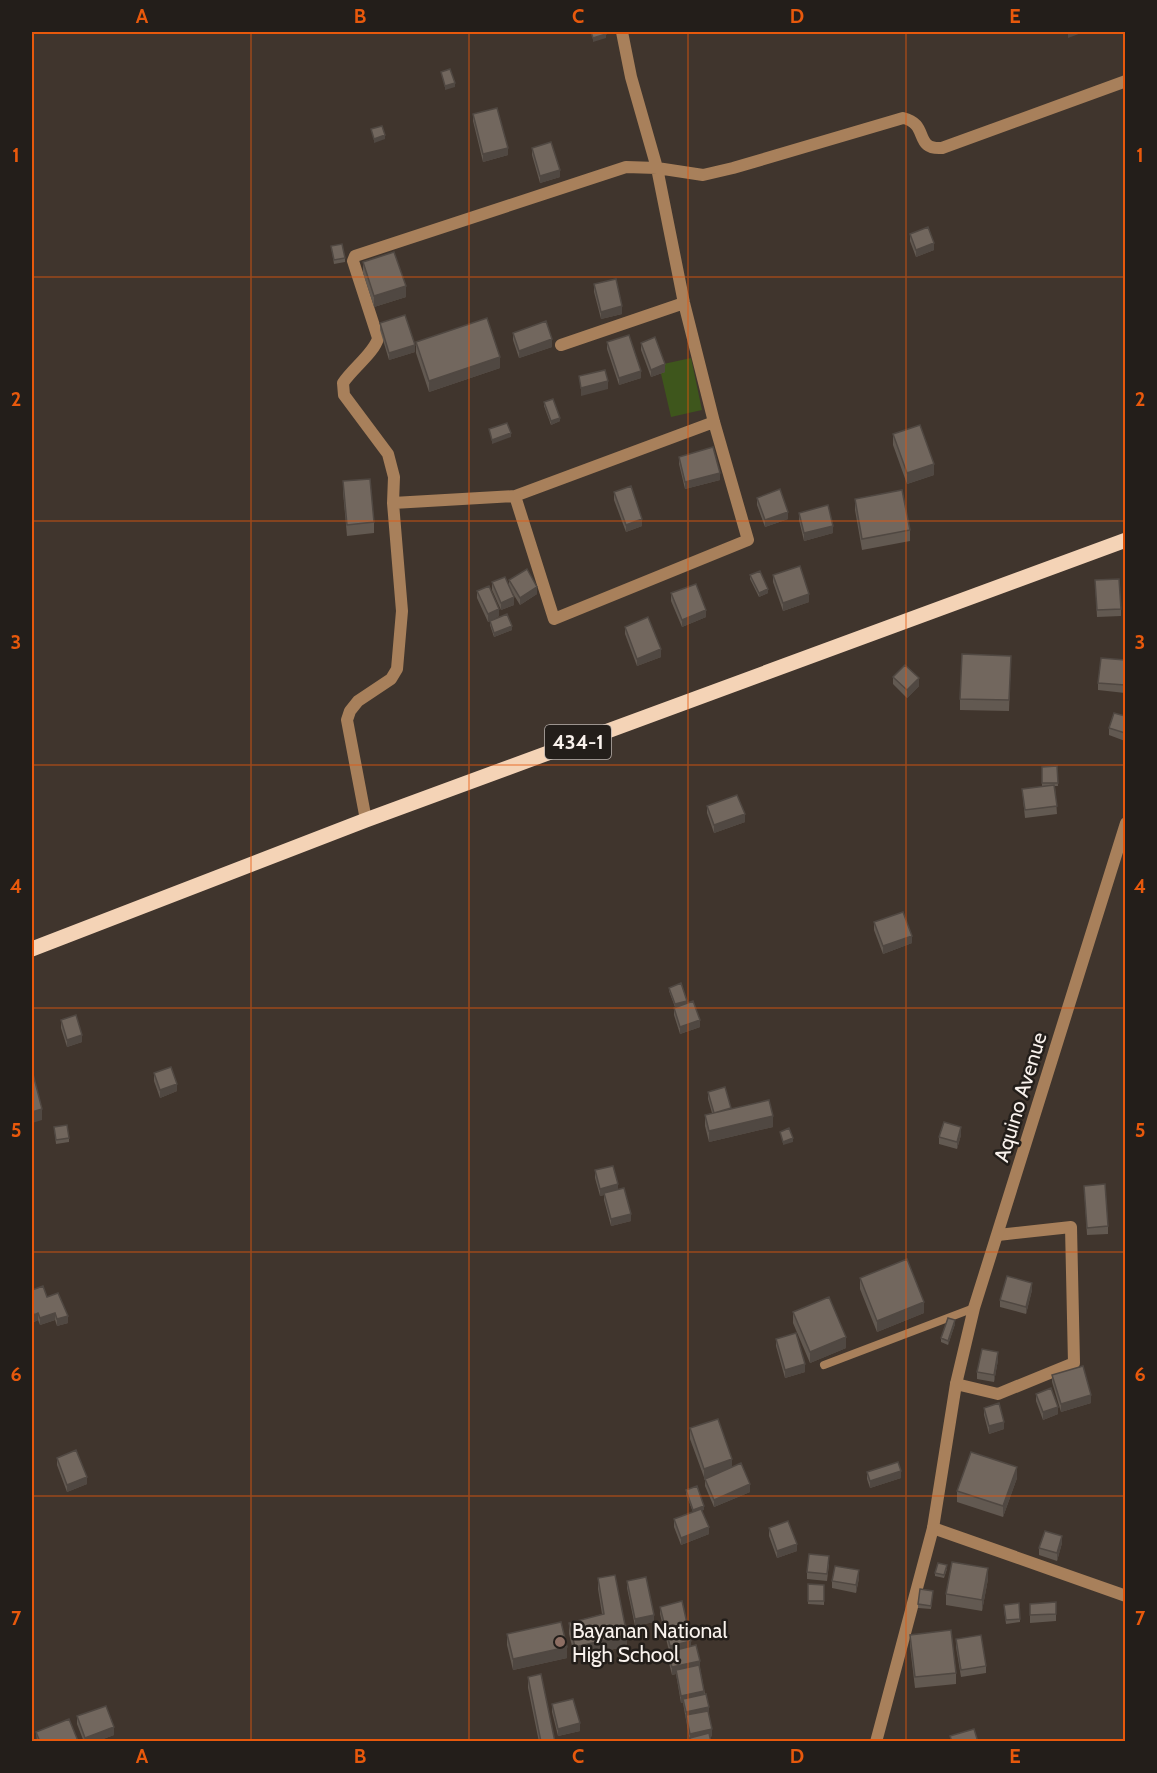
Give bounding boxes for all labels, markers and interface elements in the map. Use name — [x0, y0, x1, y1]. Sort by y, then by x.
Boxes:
text: A — [136, 4, 149, 28]
text: B — [354, 4, 366, 28]
text: C — [572, 4, 584, 28]
text: D — [790, 4, 804, 28]
text: E — [1009, 4, 1021, 28]
text: 1 — [12, 143, 20, 167]
text: 1 — [1136, 143, 1144, 167]
text: 2 — [11, 387, 21, 411]
text: 2 — [1135, 387, 1145, 411]
text: 3 — [11, 630, 21, 654]
text: 3 — [1135, 630, 1145, 654]
road number: 434-1 — [545, 725, 611, 759]
text: 4 — [10, 874, 22, 898]
text: 4 — [1134, 874, 1146, 898]
street label: Aquino Avenue — [988, 1029, 1052, 1165]
text: 5 — [11, 1118, 21, 1142]
text: 5 — [1135, 1118, 1145, 1142]
text: 6 — [10, 1362, 22, 1386]
text: 6 — [1134, 1362, 1146, 1386]
text: 7 — [11, 1606, 22, 1630]
text: 7 — [1135, 1606, 1146, 1630]
place label: Bayanan National High School — [572, 1618, 727, 1667]
marker: Bayanan National High School — [553, 1635, 567, 1649]
text: A — [136, 1744, 149, 1768]
text: B — [354, 1744, 366, 1768]
text: C — [572, 1744, 584, 1768]
text: D — [790, 1744, 804, 1768]
text: E — [1009, 1744, 1021, 1768]

